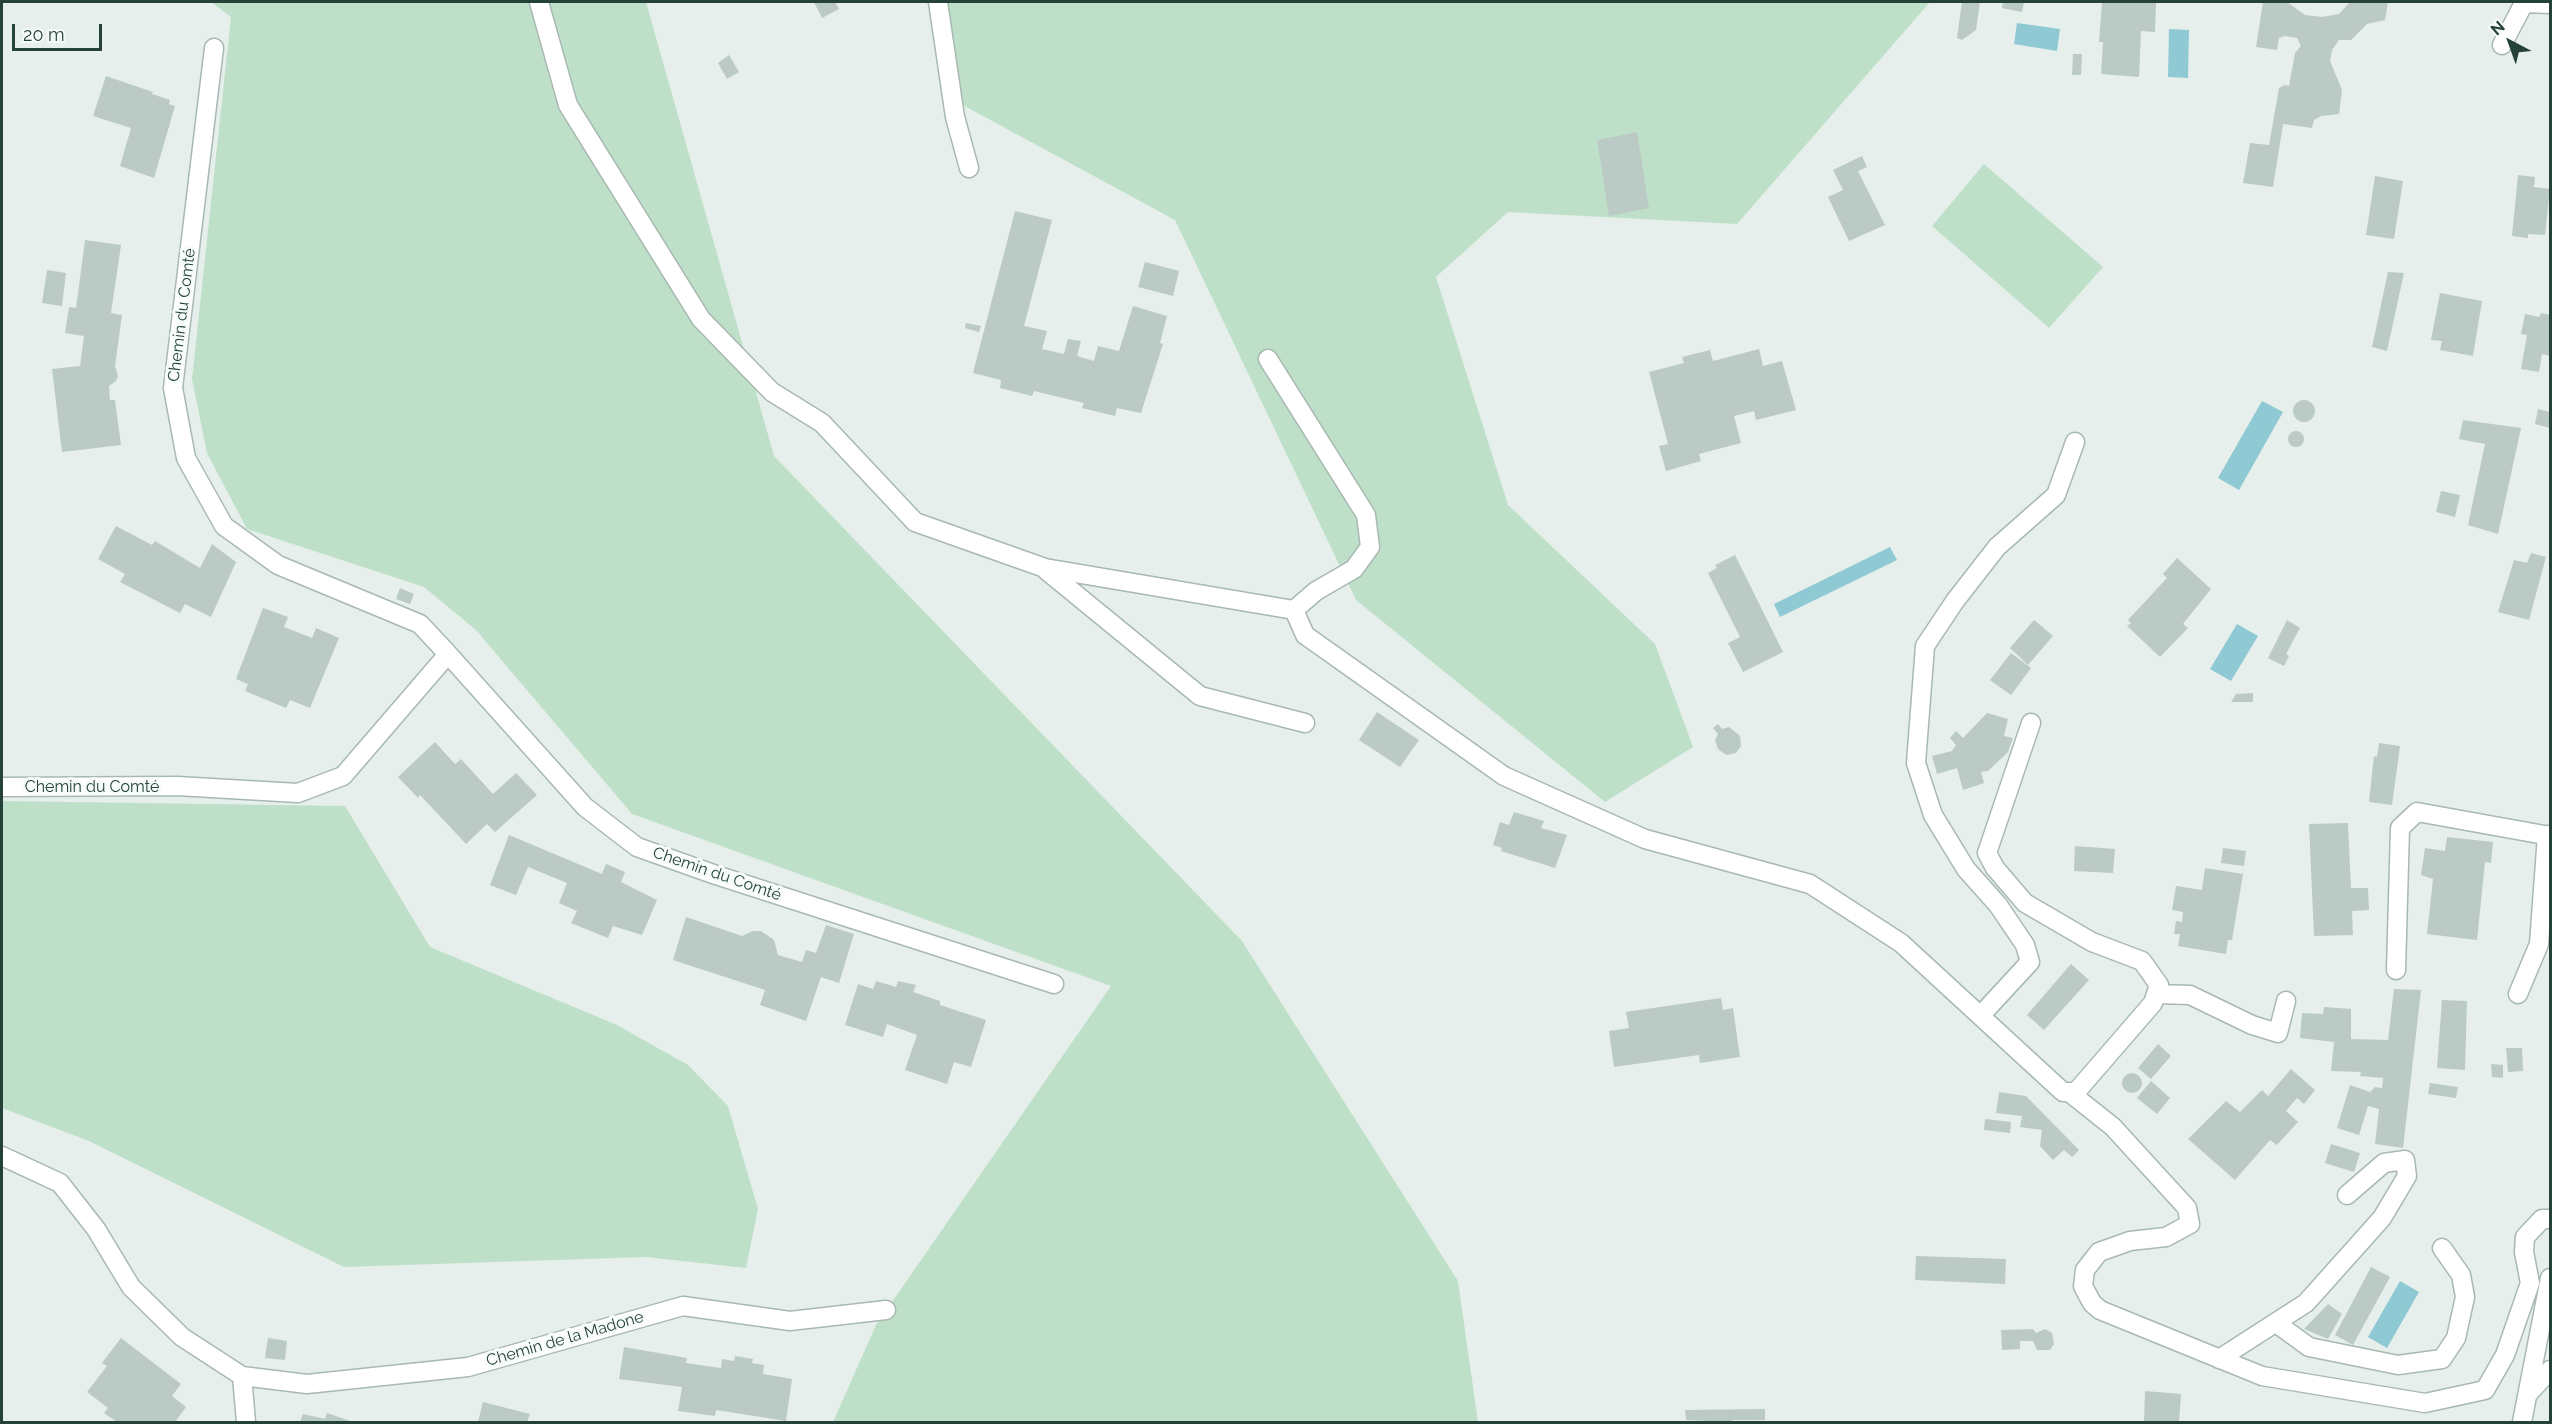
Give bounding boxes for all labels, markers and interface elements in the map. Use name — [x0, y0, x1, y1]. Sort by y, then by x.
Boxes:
scale bar — [15, 12, 105, 50]
north arrow — [2480, 12, 2540, 72]
text: N — [2487, 17, 2509, 39]
text: 20 m — [23, 24, 65, 45]
street label: Chemin du Comté — [164, 247, 200, 383]
street label: Chemin du Comté — [25, 777, 159, 797]
street label: Chemin du Comté — [650, 843, 784, 905]
street label: Chemin de la Madone — [484, 1307, 646, 1371]

